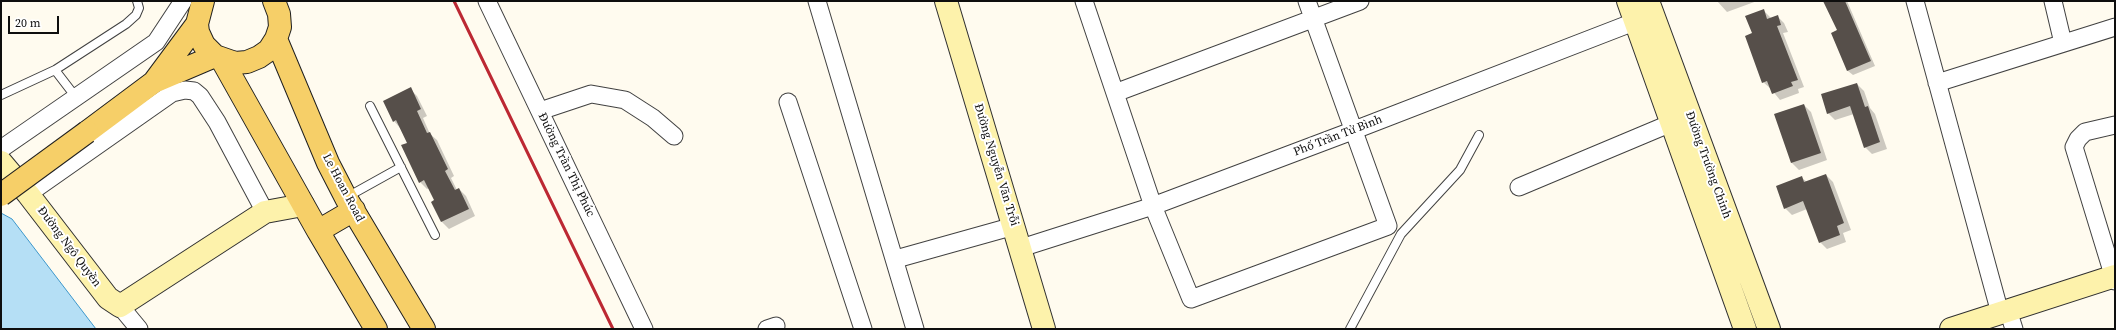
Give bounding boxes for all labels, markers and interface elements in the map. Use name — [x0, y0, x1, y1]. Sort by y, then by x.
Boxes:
scale bar — [10, 8, 61, 34]
text: 20 m — [15, 15, 41, 31]
street label: Đường Nguyễn Văn Trỗi — [971, 102, 1021, 228]
street label: Đường Trường Chinh — [1682, 109, 1734, 221]
street label: Đường Trần Thị Phúc — [535, 111, 597, 219]
street label: Phố Trần Tử Bình — [1292, 112, 1384, 160]
street label: Le Hoan Road — [319, 151, 367, 225]
street label: Đường Ngô Quyền — [34, 204, 104, 290]

